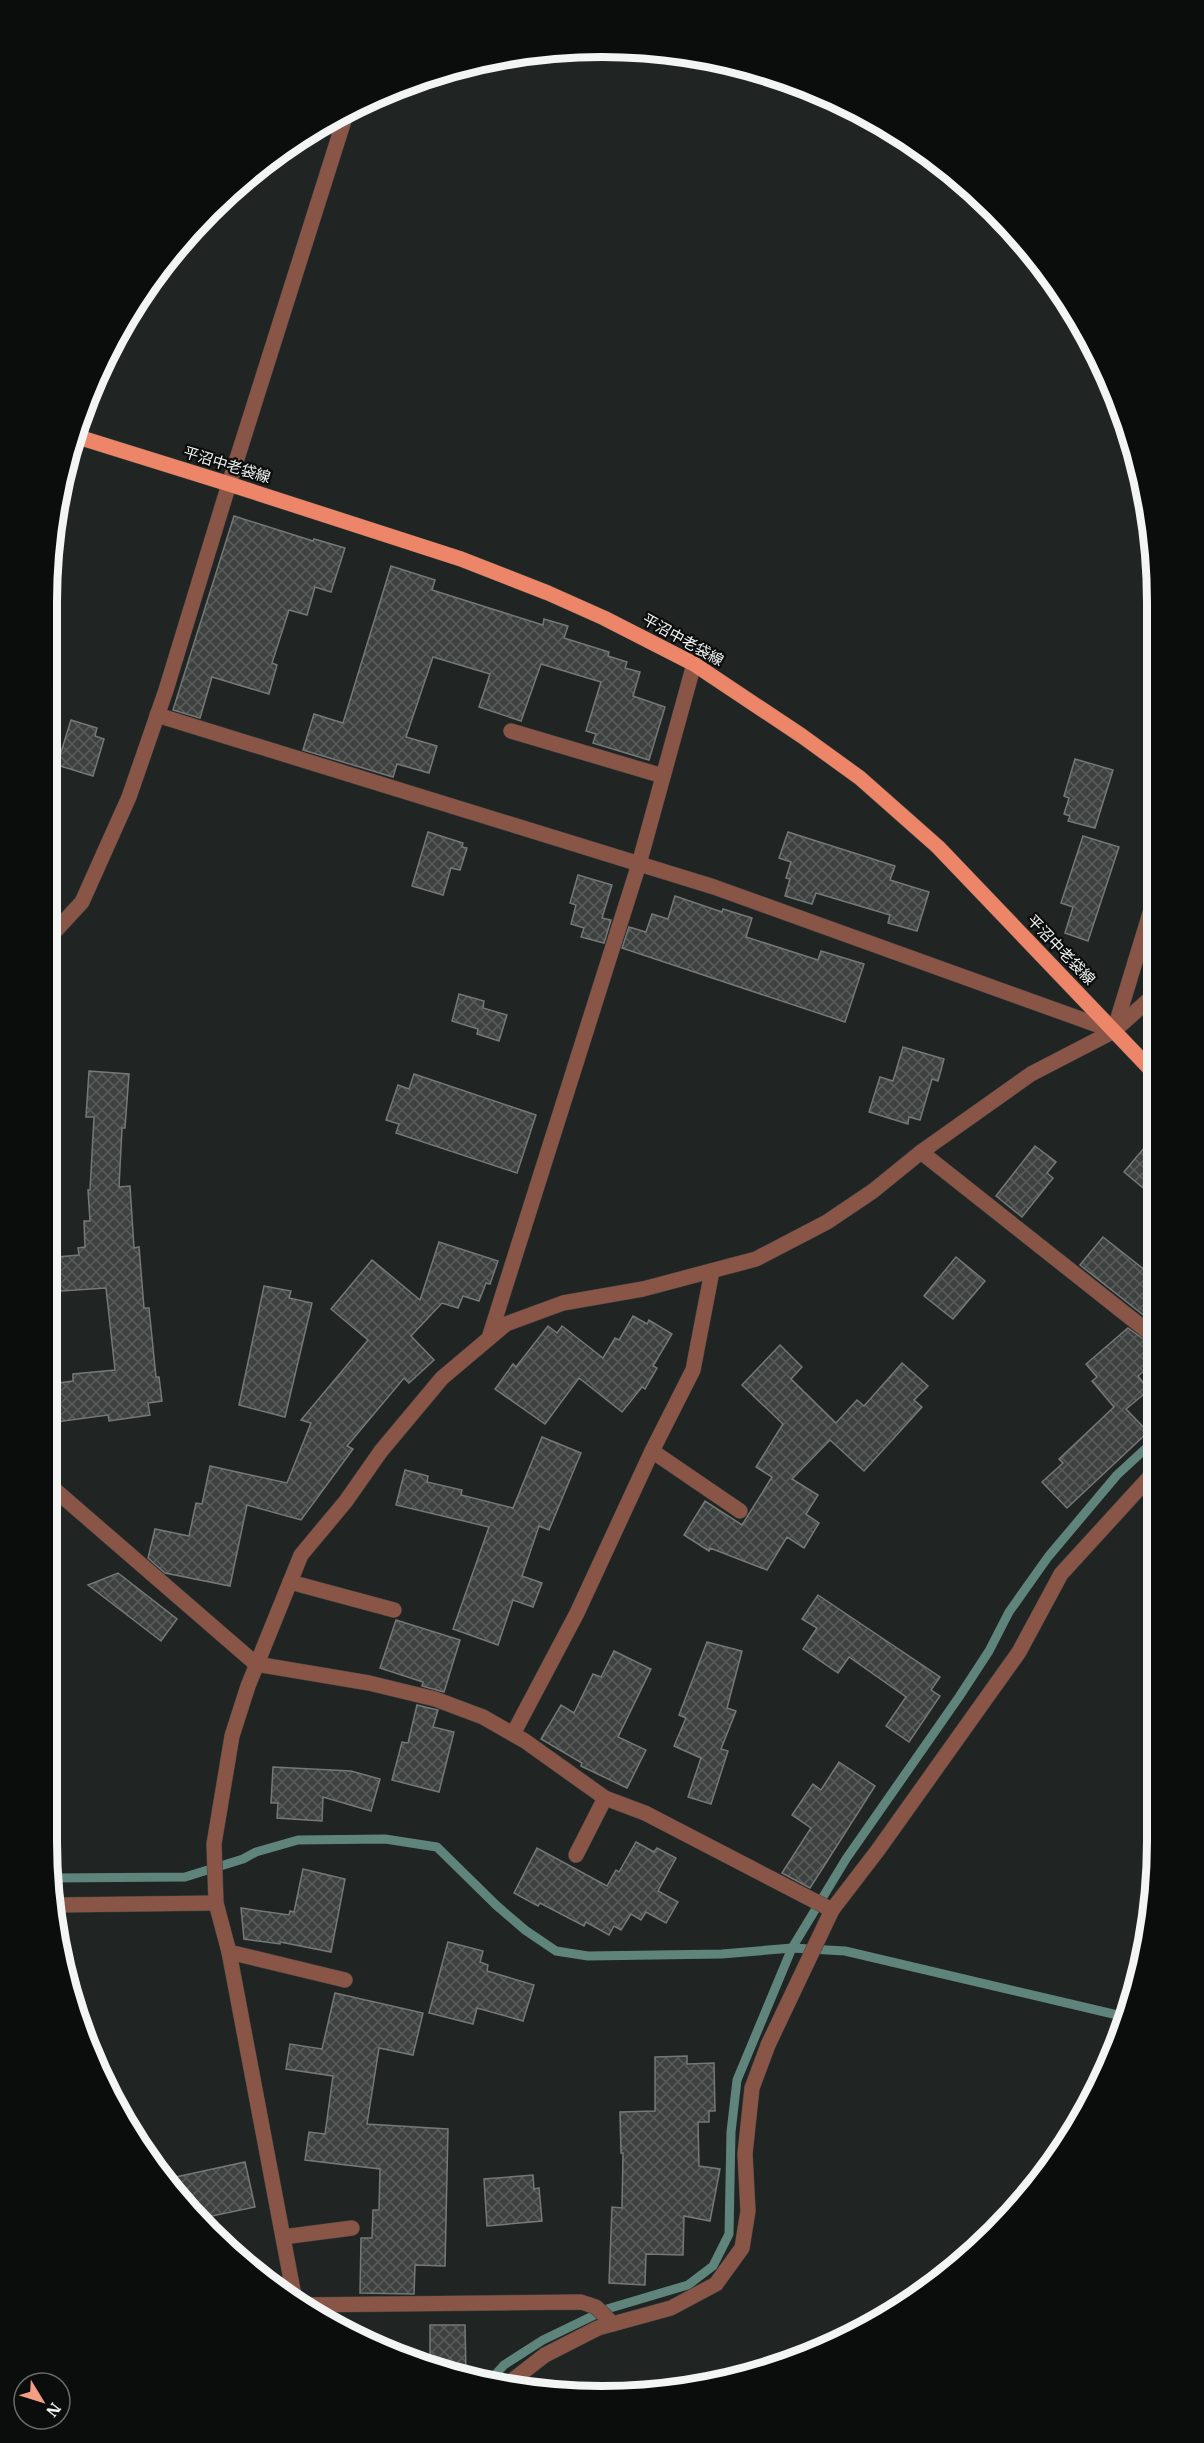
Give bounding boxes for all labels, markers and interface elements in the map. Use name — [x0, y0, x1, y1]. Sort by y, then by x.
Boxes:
street label: 平沼中老袋線 — [181, 442, 273, 487]
street label: 平沼中老袋線 — [639, 609, 727, 670]
street label: 平沼中老袋線 — [1023, 911, 1099, 989]
north arrow — [12, 2371, 72, 2431]
text: N — [42, 2399, 66, 2421]

